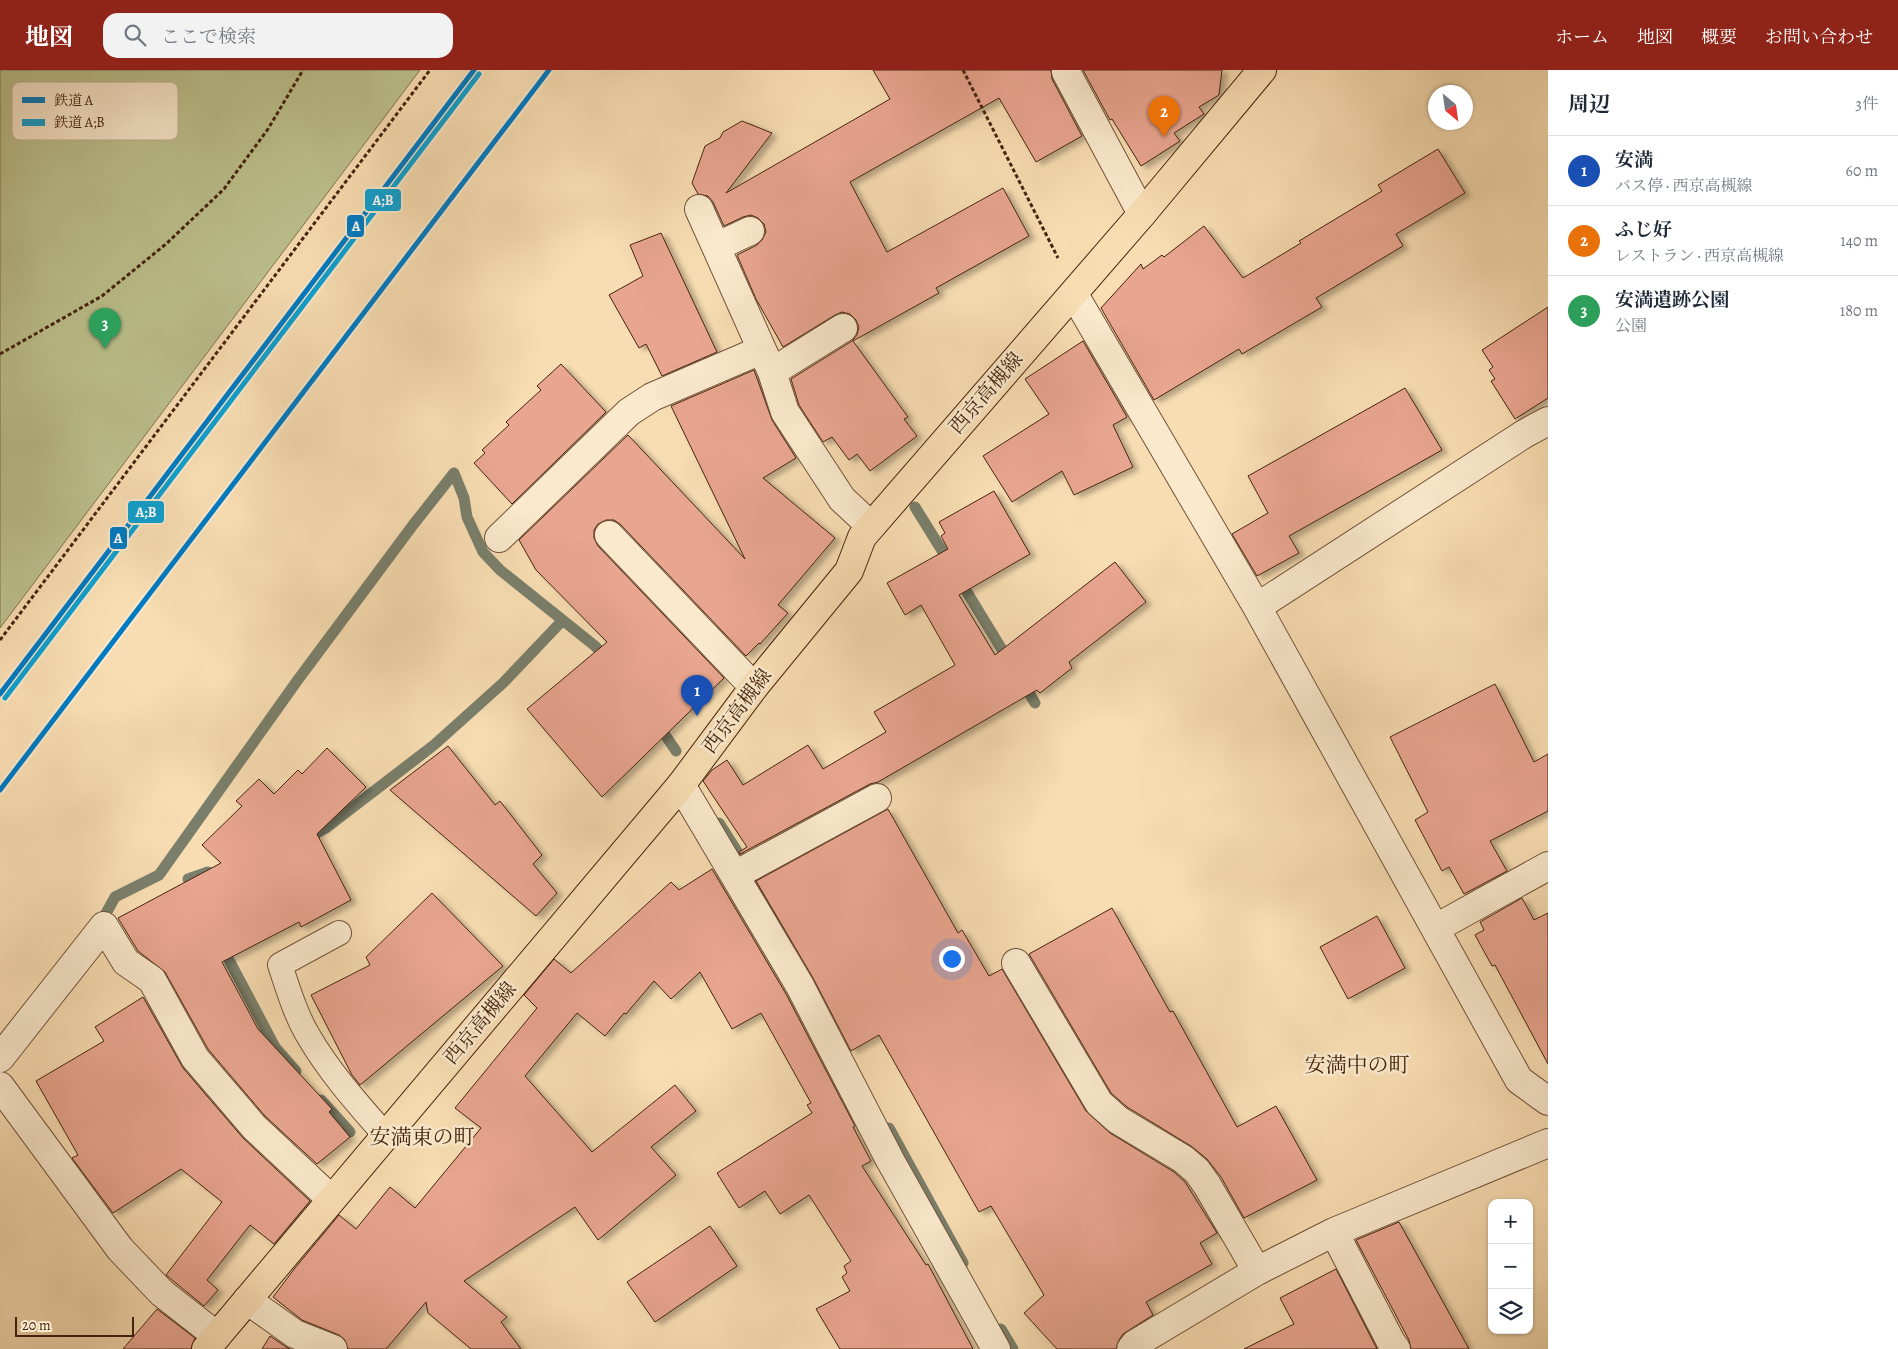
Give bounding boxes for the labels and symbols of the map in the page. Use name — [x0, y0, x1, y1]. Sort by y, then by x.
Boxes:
legend — [12, 82, 178, 140]
north arrow — [1428, 85, 1473, 130]
text: 鉄道 A — [54, 91, 94, 110]
pin: 2 — [1148, 96, 1180, 137]
text: 鉄道 A;B — [54, 113, 105, 132]
line badge: A;B — [364, 188, 402, 212]
text: A;B — [372, 191, 394, 210]
line badge: A — [346, 214, 365, 238]
text: A — [351, 217, 361, 236]
pin: 3 — [89, 308, 121, 349]
street label: 西京高槻線 — [943, 346, 1029, 440]
line badge: A;B — [127, 500, 165, 524]
text: A;B — [135, 503, 157, 522]
line badge: A — [109, 526, 128, 550]
text: A — [113, 529, 123, 548]
street label: 西京高槻線 — [696, 663, 778, 759]
pin: 1 — [681, 675, 713, 716]
your location — [939, 946, 965, 972]
street label: 西京高槻線 — [438, 976, 522, 1070]
district label: 安満中の町 — [1305, 1051, 1410, 1079]
district label: 安満東の町 — [370, 1123, 475, 1151]
scale bar — [15, 1314, 134, 1337]

